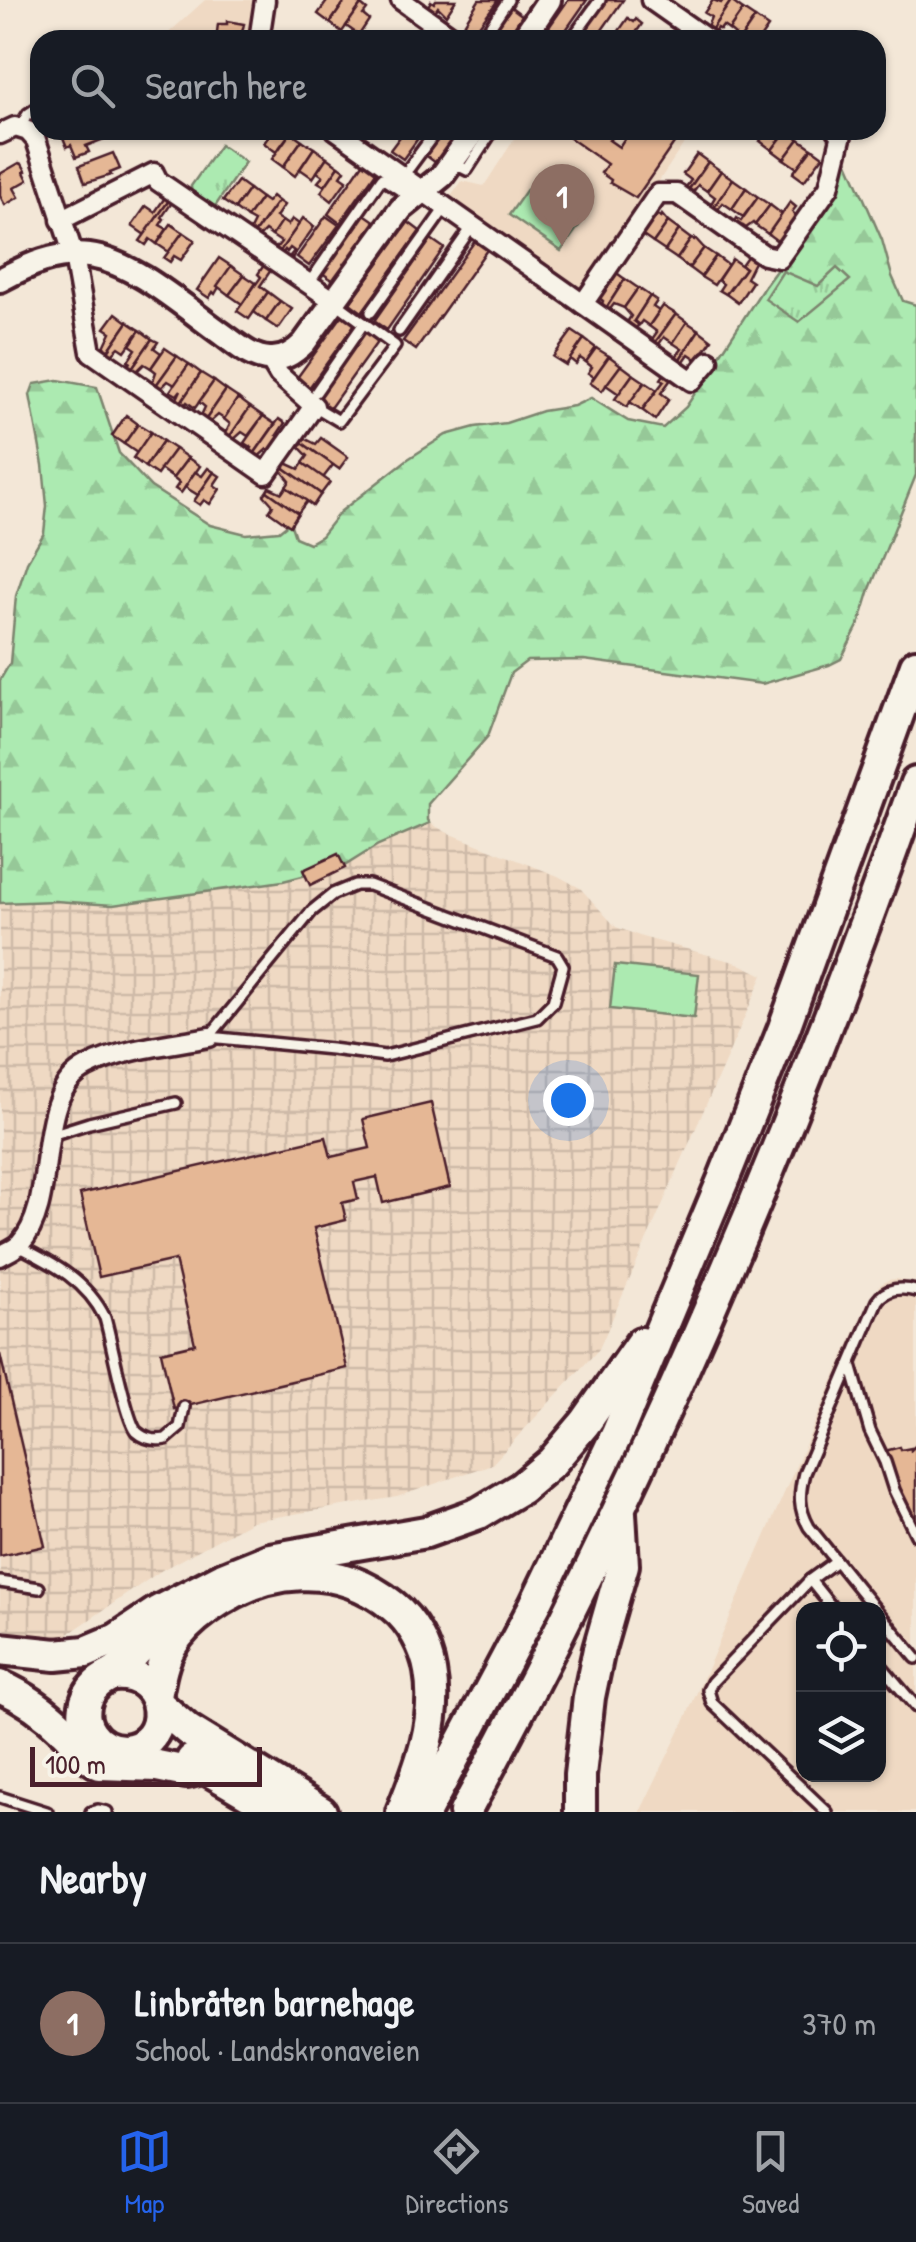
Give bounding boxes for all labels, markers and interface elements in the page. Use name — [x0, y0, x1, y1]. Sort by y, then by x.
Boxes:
search box — [30, 30, 886, 140]
icon: search — [65, 58, 120, 113]
text: Search here — [145, 59, 307, 111]
pin: 1 — [530, 164, 594, 246]
your location — [543, 1075, 594, 1126]
map controls — [796, 1602, 886, 1782]
button: locate — [796, 1602, 886, 1692]
button: layers — [796, 1692, 886, 1782]
scale bar — [30, 1742, 262, 1786]
text: 100 m — [45, 1745, 106, 1783]
text: Nearby — [40, 1849, 147, 1906]
text: Linbråten barnehage — [135, 1976, 415, 2028]
text: 1 — [67, 2002, 78, 2045]
text: 370 m — [802, 2002, 876, 2045]
text: School · Landskronaveien — [135, 2028, 420, 2071]
tab: Map — [117, 2124, 172, 2222]
tab: Directions — [405, 2124, 508, 2222]
tab: Saved — [742, 2124, 799, 2222]

